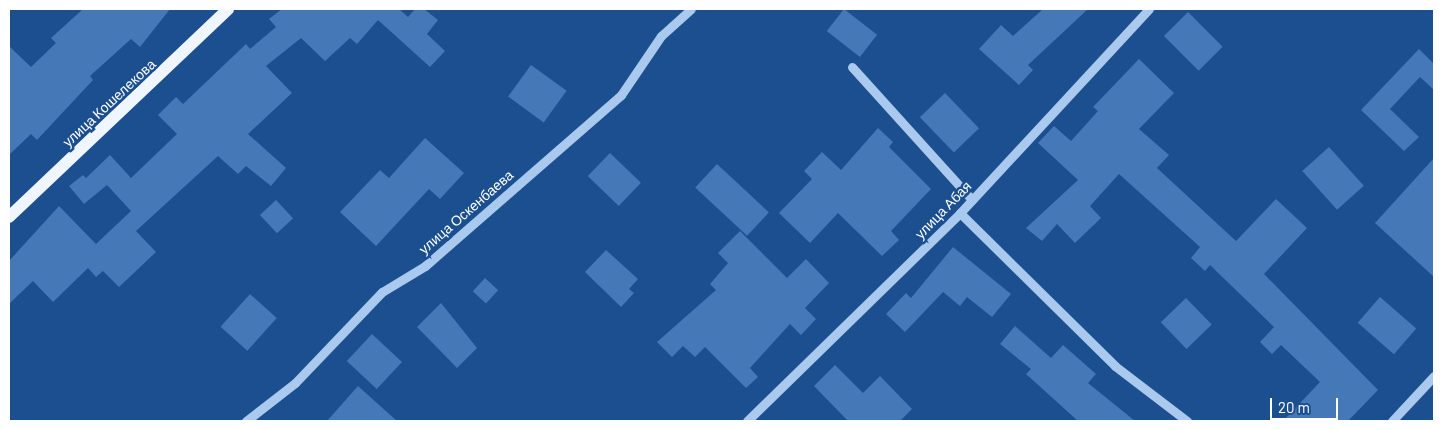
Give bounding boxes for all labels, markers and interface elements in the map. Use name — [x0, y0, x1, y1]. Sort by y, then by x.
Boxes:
street label: улица Кошелекова — [59, 56, 159, 150]
street label: улица Оскенбаева — [415, 167, 517, 257]
street label: улица Абая — [911, 178, 975, 242]
scale bar — [1273, 388, 1340, 420]
text: 20 m — [1278, 398, 1310, 416]

